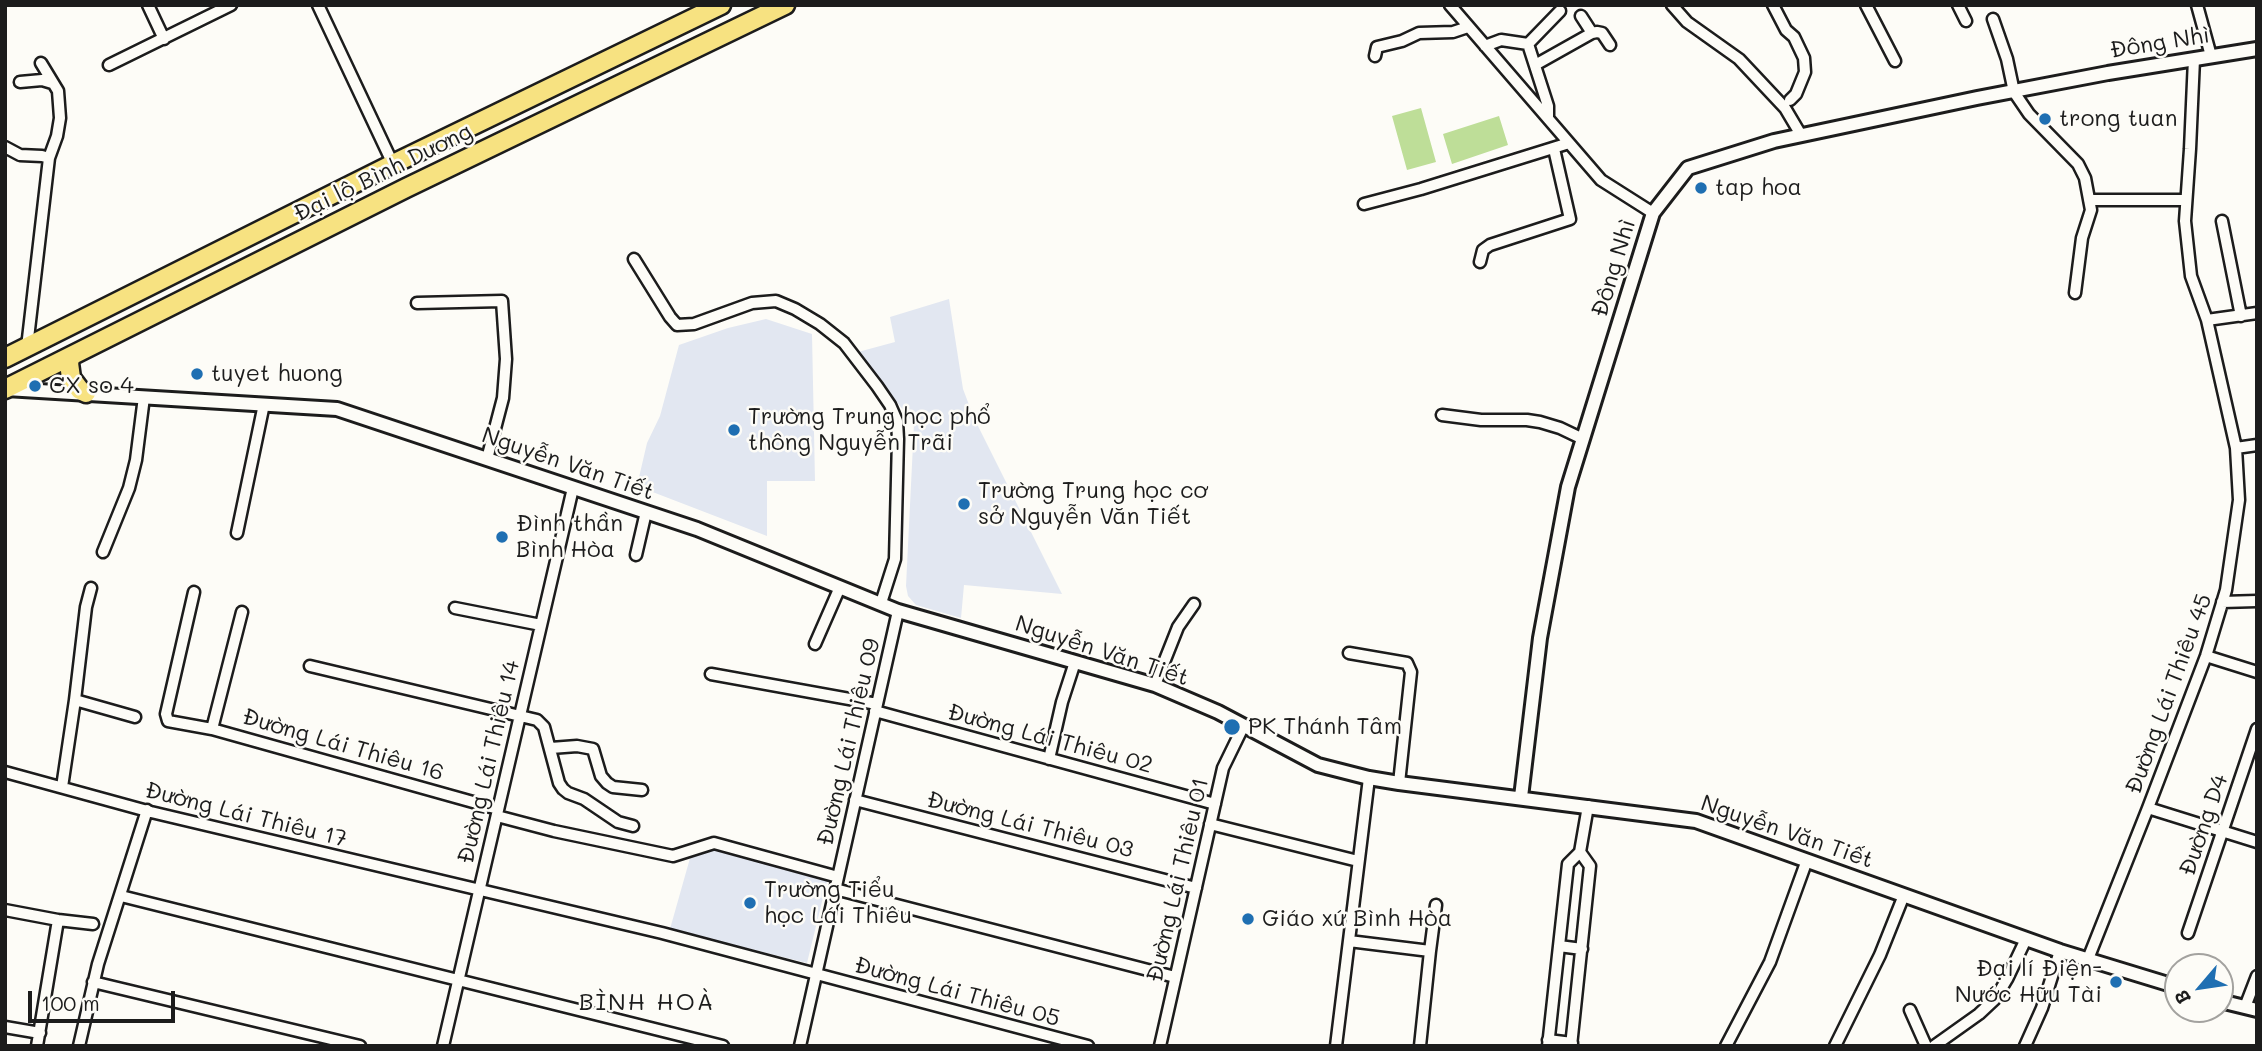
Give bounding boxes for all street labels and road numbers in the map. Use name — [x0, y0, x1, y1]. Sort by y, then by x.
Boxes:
street label: Đông Nhì — [2108, 21, 2212, 65]
street label: Đại lộ Bình Dương — [289, 118, 477, 228]
street label: Đông Nhì — [1586, 216, 1642, 320]
street label: Nguyễn Văn Tiết — [478, 422, 658, 506]
street label: Đường Lái Thiêu 45 — [2120, 590, 2218, 798]
street label: Nguyễn Văn Tiết — [1012, 610, 1192, 692]
street label: Đường Lái Thiêu 09 — [812, 636, 886, 848]
street label: Đường Lái Thiêu 14 — [452, 658, 526, 866]
street label: Đường Lái Thiêu 02 — [944, 698, 1156, 780]
street label: Đường Lái Thiêu 16 — [239, 703, 447, 787]
street label: Đường D4 — [2174, 771, 2234, 879]
street label: Đường Lái Thiêu 01 — [1141, 775, 1215, 985]
street label: Đường Lái Thiêu 17 — [142, 777, 350, 853]
street label: Đường Lái Thiêu 03 — [924, 786, 1136, 864]
street label: Nguyễn Văn Tiết — [1697, 790, 1877, 874]
street label: Đường Lái Thiêu 05 — [851, 951, 1063, 1033]

